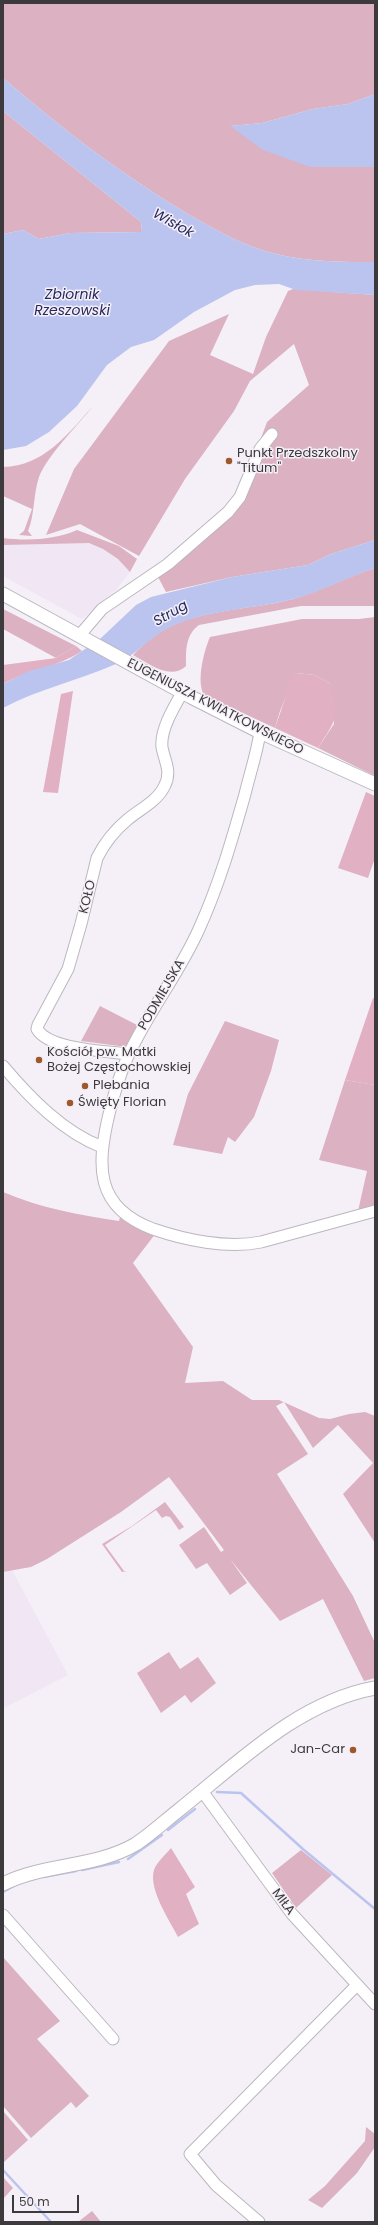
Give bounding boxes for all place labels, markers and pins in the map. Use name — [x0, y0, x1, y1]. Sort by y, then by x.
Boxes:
place label: Punkt Przedszkolny "Titum" — [237, 446, 358, 477]
marker: Punkt Przedszkolny "Titum" — [224, 456, 234, 466]
place label: Kościół pw. Matki Bożej Częstochowskiej — [47, 1045, 191, 1076]
marker: Kościół pw. Matki Bożej Częstochowskiej — [34, 1055, 44, 1065]
place label: Plebania — [93, 1078, 150, 1094]
marker: Plebania — [80, 1081, 90, 1091]
place label: Święty Florian — [78, 1095, 166, 1111]
marker: Święty Florian — [65, 1098, 75, 1108]
place label: Jan-Car — [290, 1742, 345, 1758]
marker: Jan-Car — [348, 1745, 358, 1755]

